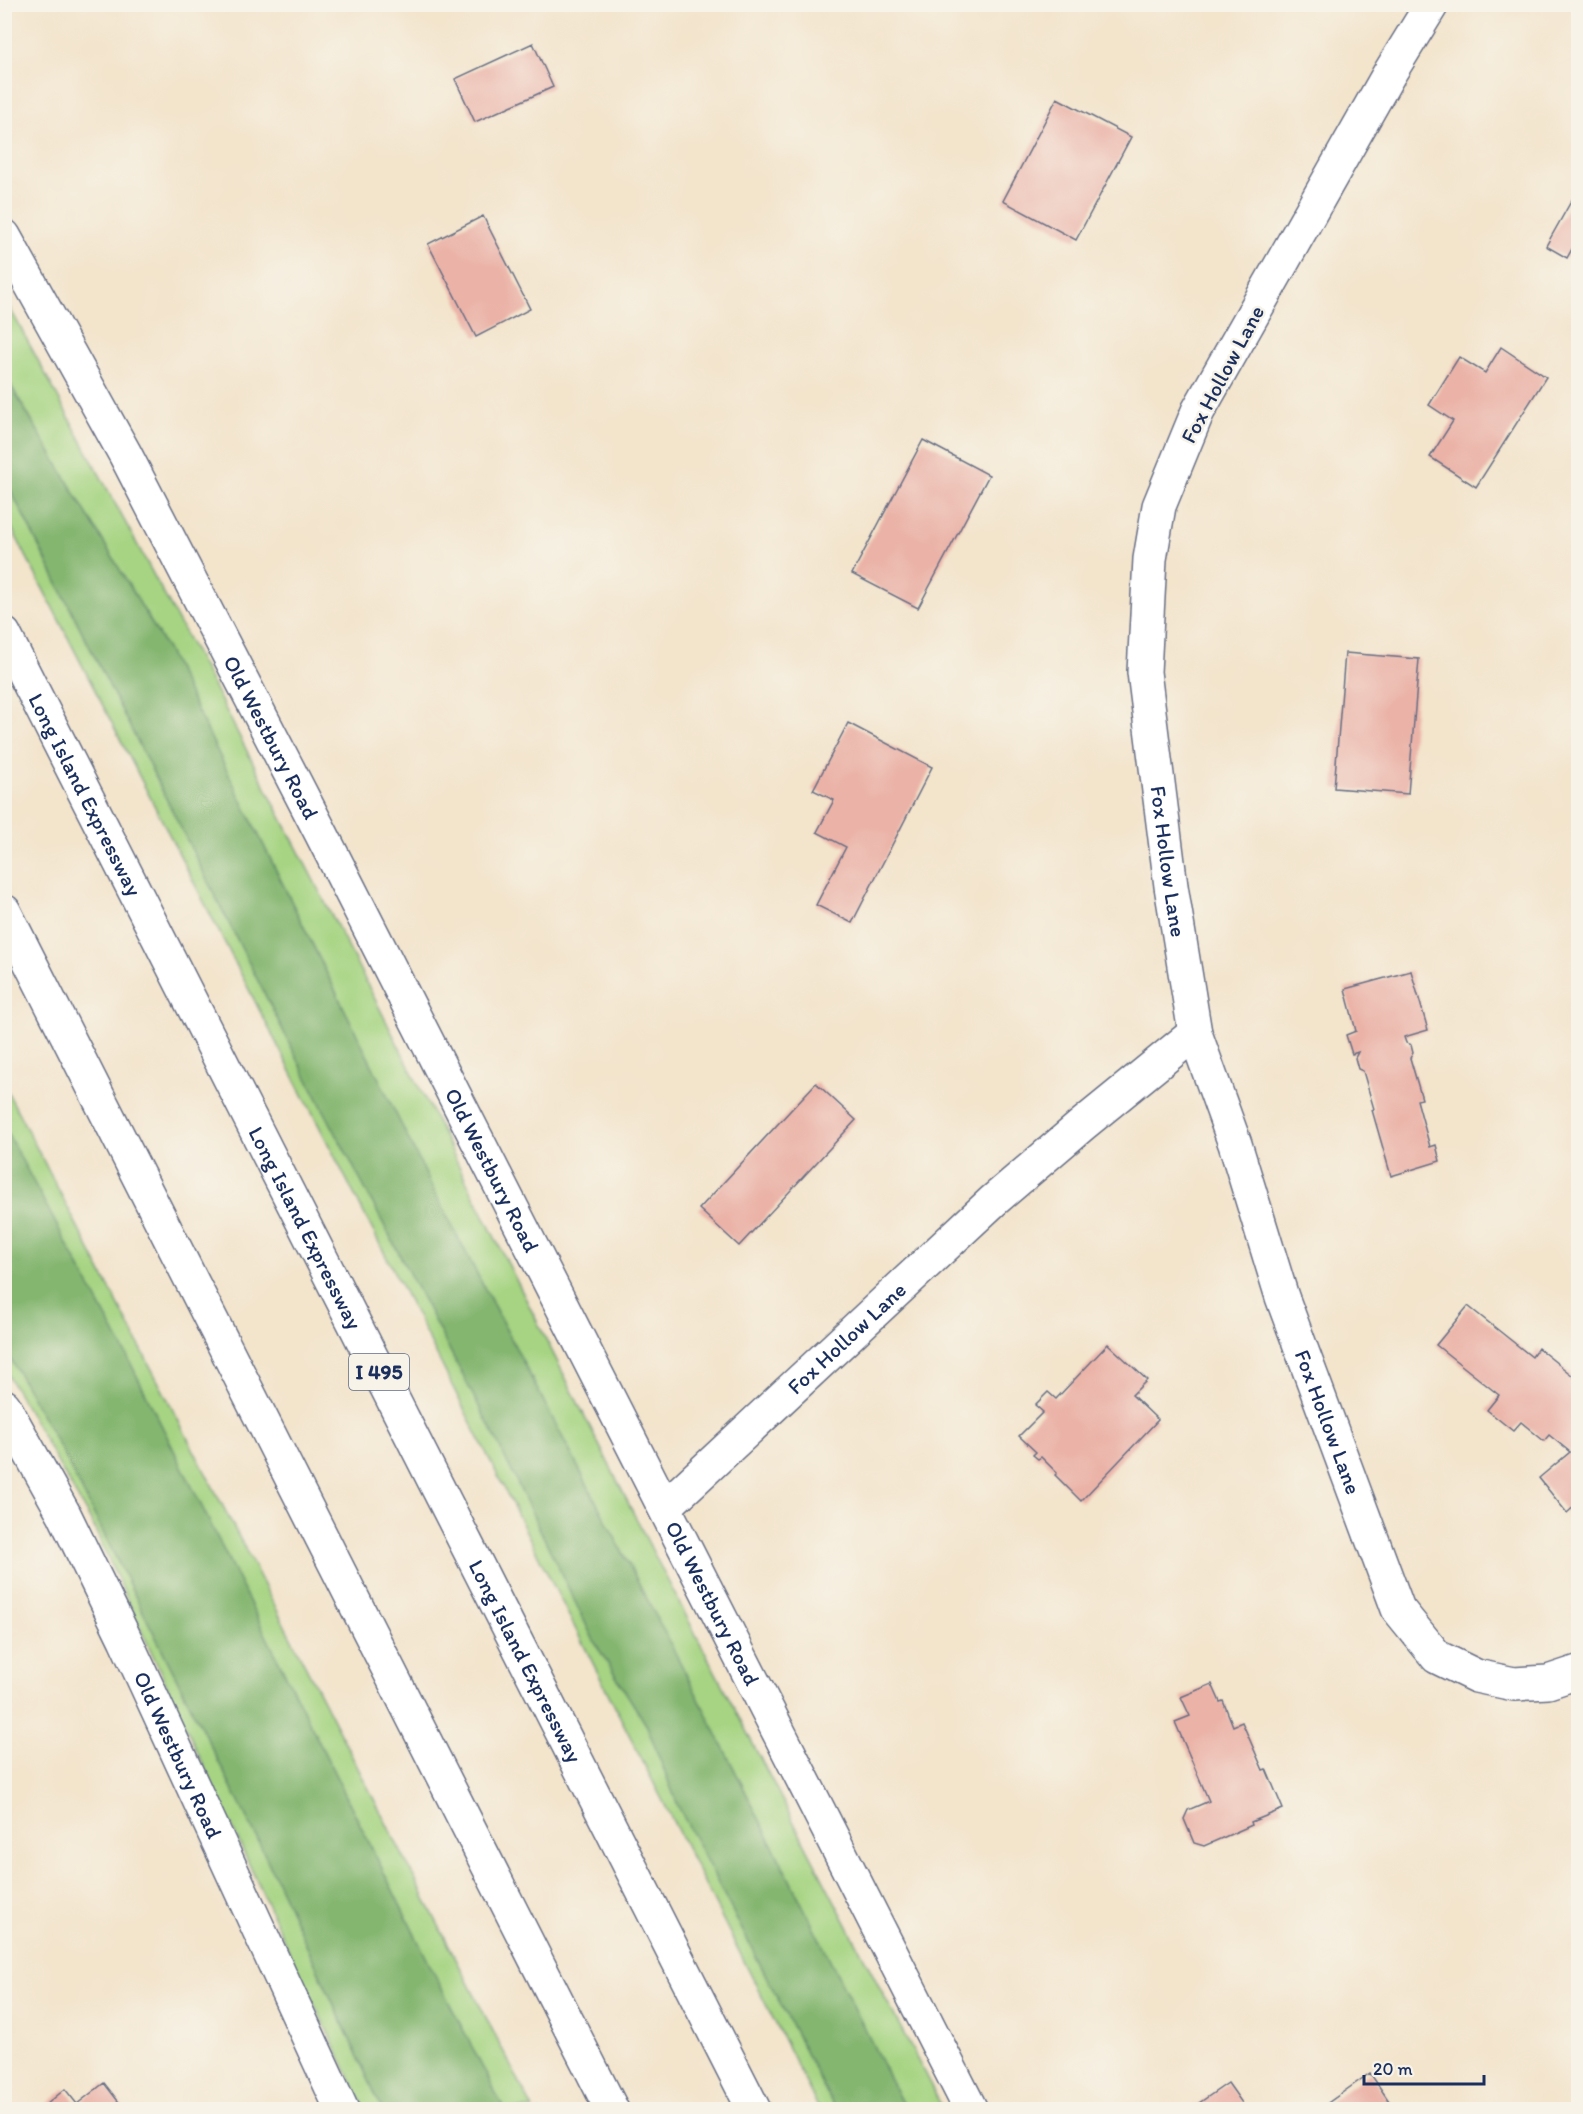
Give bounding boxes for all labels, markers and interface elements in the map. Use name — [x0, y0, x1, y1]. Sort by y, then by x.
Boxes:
street label: Fox Hollow Lane — [1175, 301, 1270, 448]
street label: Old Westbury Road — [217, 651, 325, 824]
street label: Long Island Expressway — [22, 689, 148, 901]
street label: Fox Hollow Lane — [1144, 784, 1192, 939]
street label: Old Westbury Road — [439, 1083, 545, 1257]
street label: Long Island Expressway — [242, 1122, 368, 1335]
street label: Fox Hollow Lane — [782, 1276, 912, 1400]
street label: Fox Hollow Lane — [1289, 1346, 1367, 1498]
road number: I 495 — [349, 1354, 409, 1390]
street label: Old Westbury Road — [659, 1516, 766, 1690]
street label: Long Island Expressway — [463, 1555, 588, 1768]
street label: Old Westbury Road — [128, 1667, 228, 1843]
scale bar — [1364, 2048, 1484, 2086]
text: 20 m — [1373, 2058, 1413, 2080]

